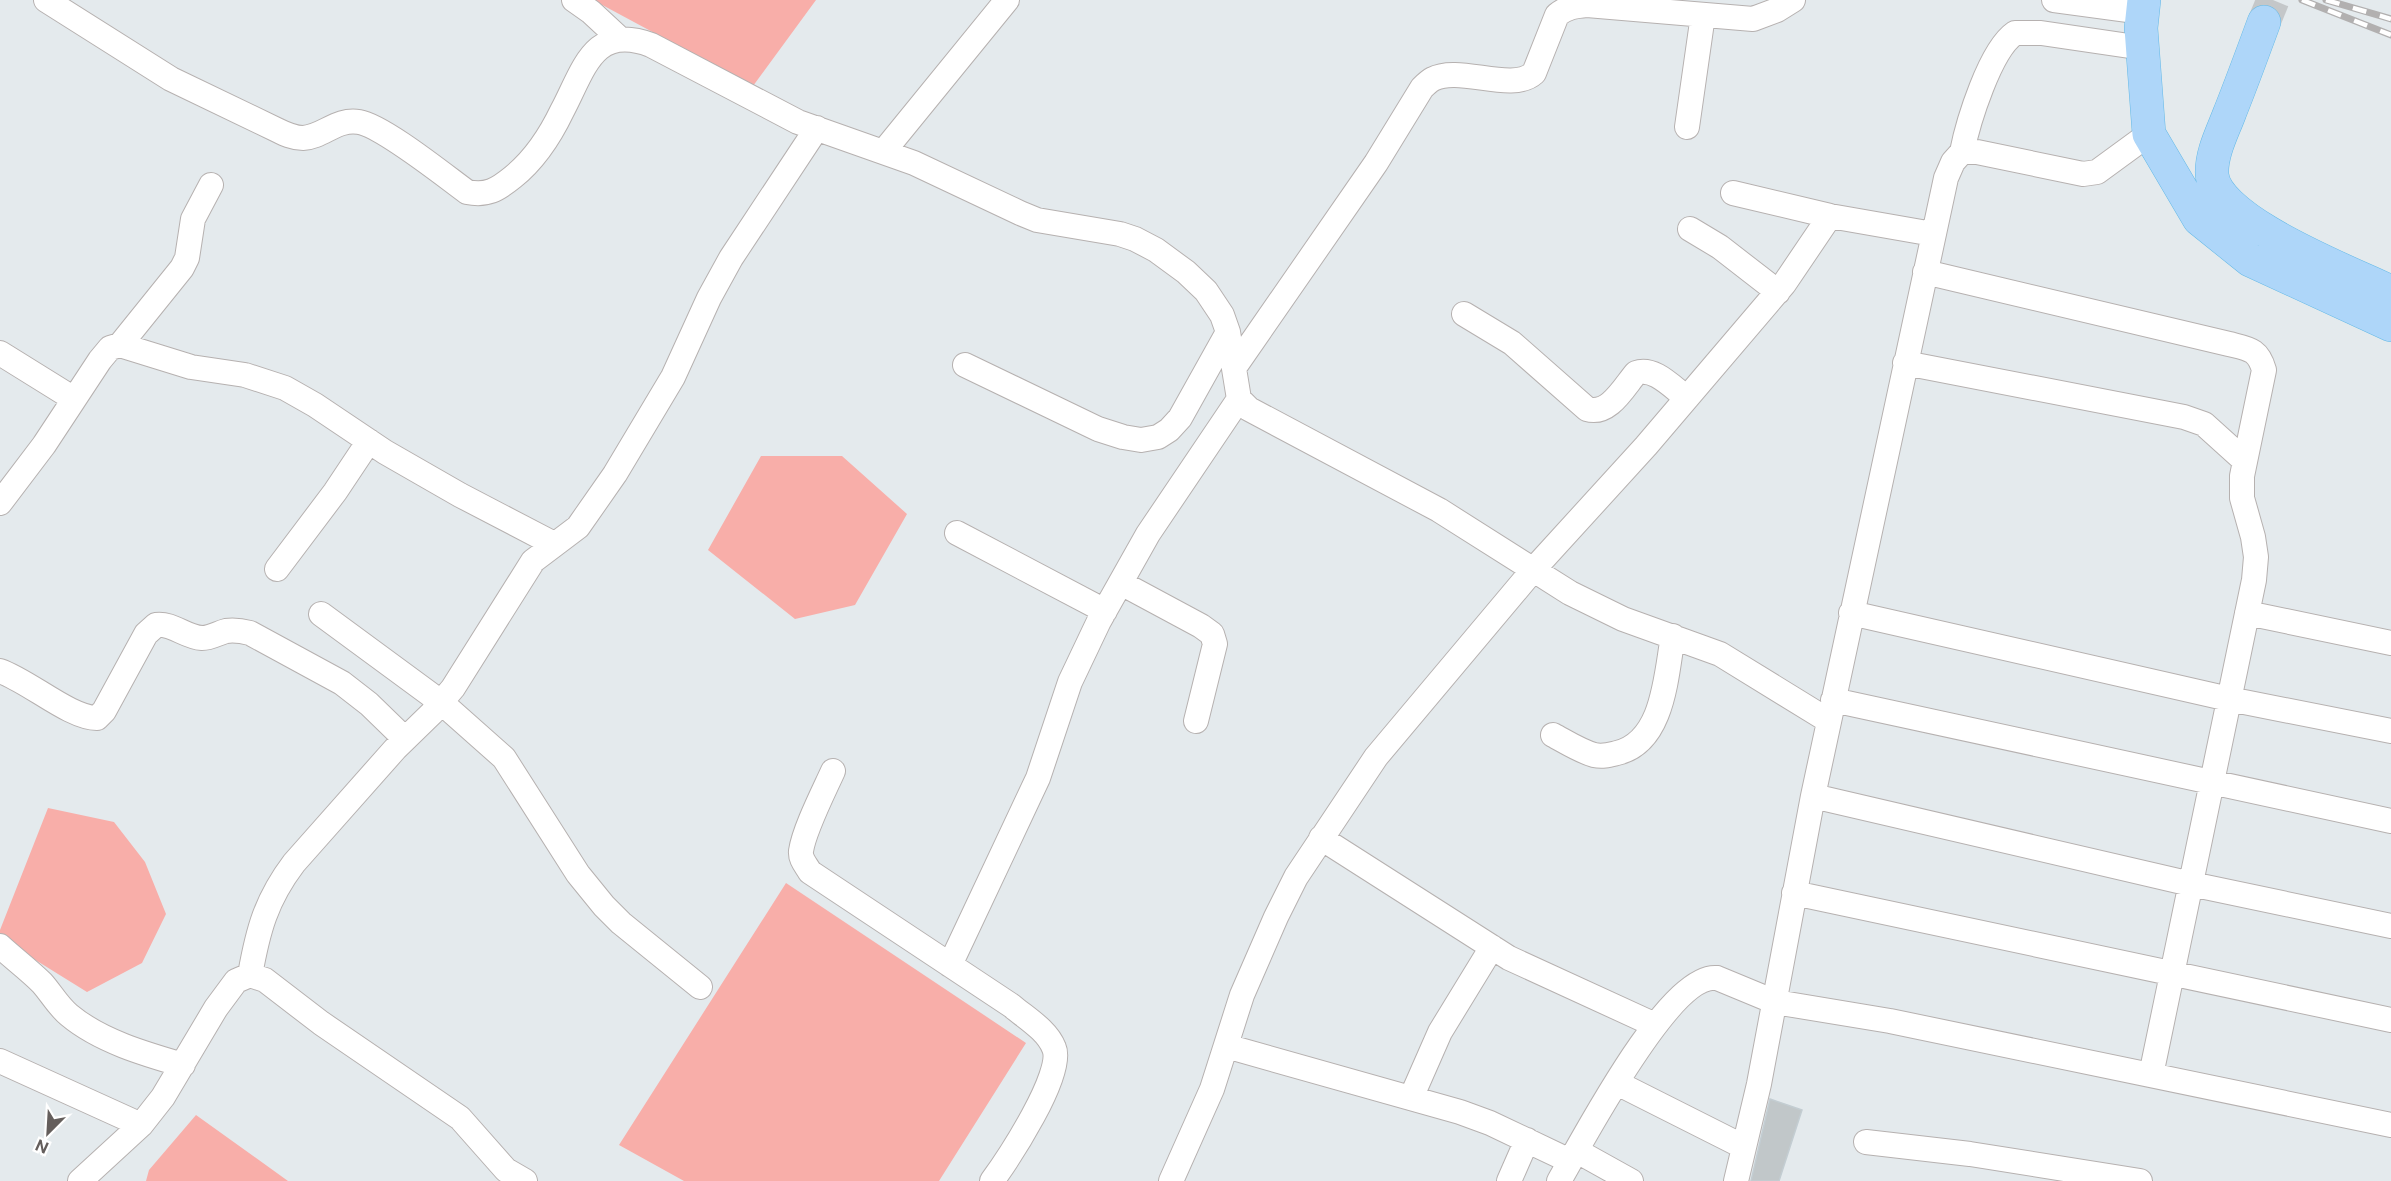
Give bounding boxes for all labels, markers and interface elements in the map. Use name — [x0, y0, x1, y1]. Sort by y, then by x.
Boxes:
north arrow — [18, 1103, 78, 1163]
text: N — [33, 1135, 52, 1157]

